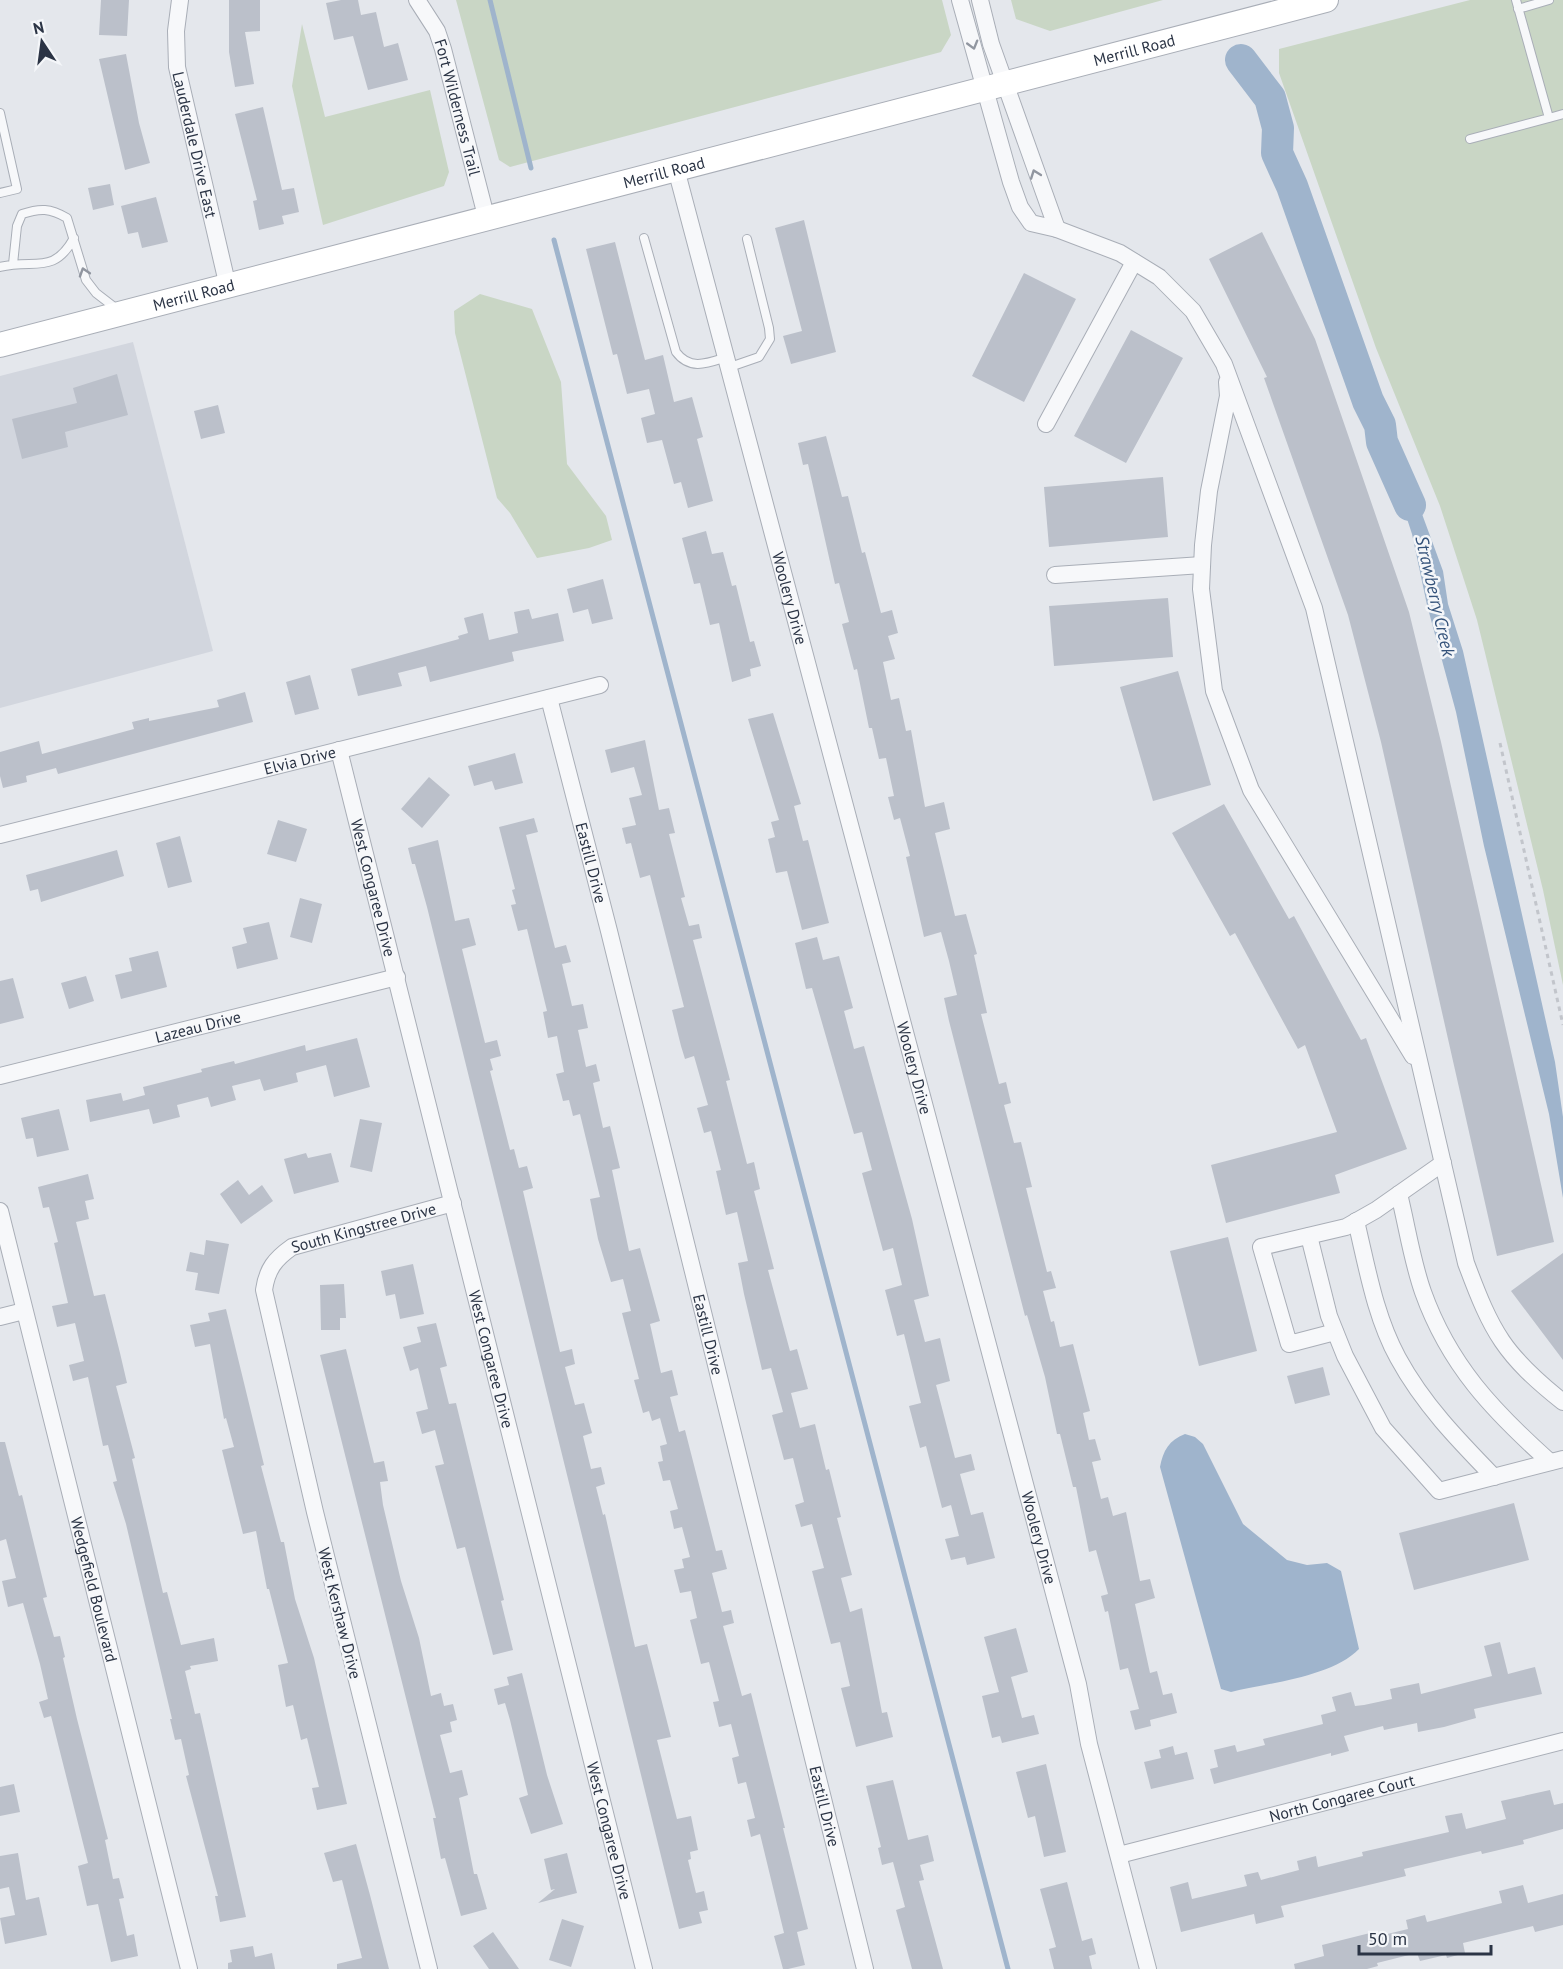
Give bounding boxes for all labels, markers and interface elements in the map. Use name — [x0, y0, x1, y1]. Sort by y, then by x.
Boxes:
north arrow — [12, 12, 72, 72]
text: N — [31, 16, 46, 38]
street label: Merrill Road — [1091, 30, 1177, 70]
street label: Fort Wilderness Trail — [430, 36, 485, 178]
one-way arrow — [966, 39, 978, 49]
street label: Lauderdale Drive East — [168, 70, 222, 220]
street label: Merrill Road — [621, 152, 707, 192]
one-way arrow — [1030, 170, 1043, 180]
one-way arrow — [79, 267, 91, 278]
street label: Merrill Road — [151, 274, 237, 315]
water label: Strawberry Creek — [1410, 533, 1461, 659]
street label: Woolery Drive — [768, 550, 812, 647]
street label: Elvia Drive — [262, 741, 338, 779]
street label: West Congaree Drive — [347, 817, 400, 959]
street label: Eastill Drive — [571, 820, 611, 905]
street label: Lazeau Drive — [153, 1006, 243, 1047]
street label: Woolery Drive — [893, 1019, 936, 1116]
street label: South Kingstree Drive — [289, 1198, 438, 1257]
street label: West Congaree Drive — [465, 1288, 518, 1430]
street label: Eastill Drive — [689, 1292, 728, 1377]
street label: Woolery Drive — [1017, 1489, 1061, 1586]
street label: Wedgefield Boulevard — [67, 1515, 122, 1664]
street label: West Kershaw Drive — [314, 1545, 366, 1681]
street label: West Congaree Drive — [583, 1760, 636, 1902]
street label: Eastill Drive — [805, 1764, 844, 1849]
street label: North Congaree Court — [1267, 1769, 1417, 1826]
scale bar — [1359, 1918, 1491, 1956]
text: 50 m — [1368, 1927, 1407, 1950]

